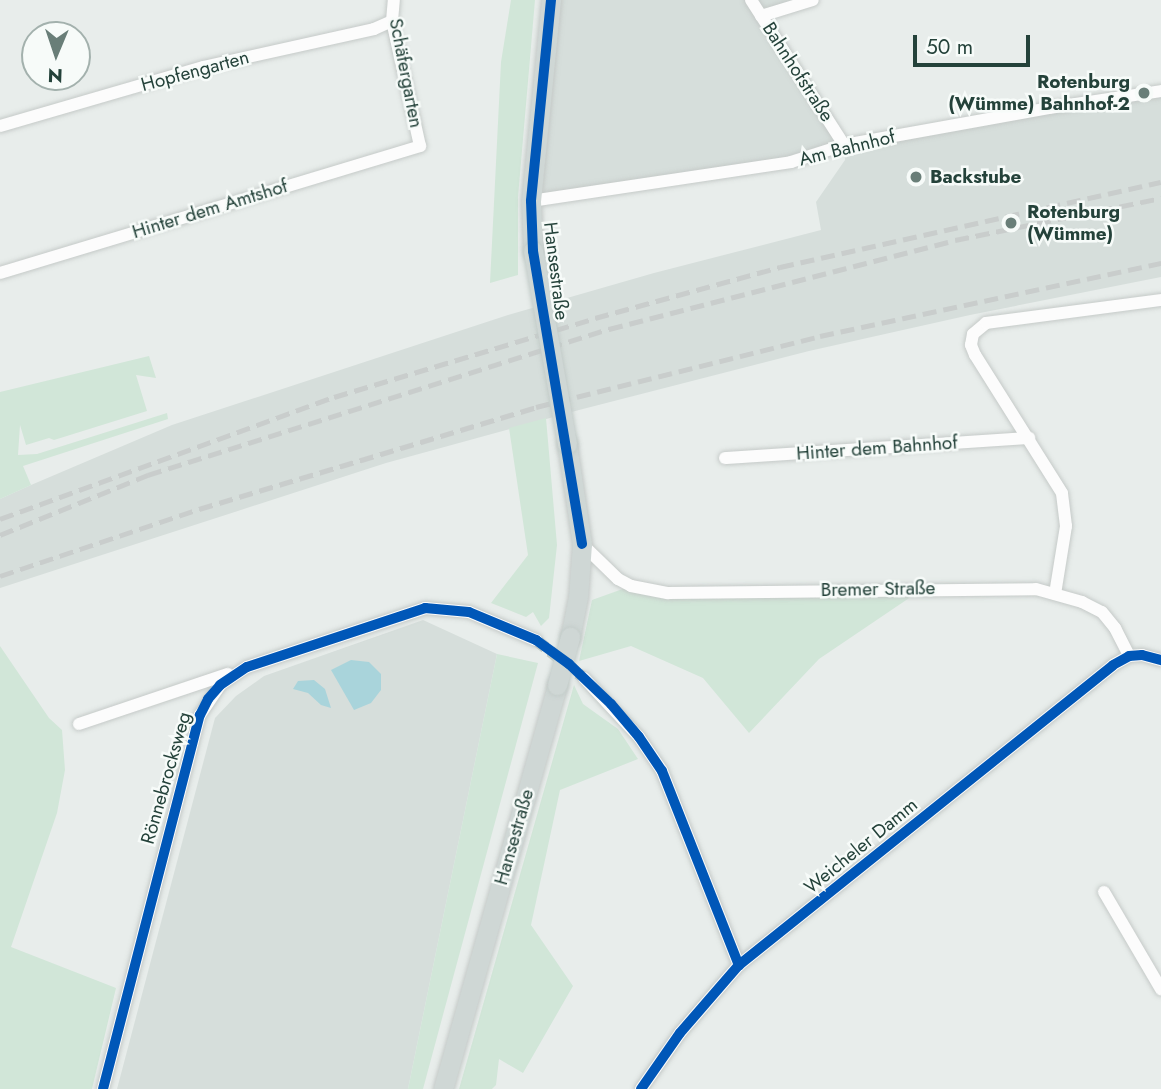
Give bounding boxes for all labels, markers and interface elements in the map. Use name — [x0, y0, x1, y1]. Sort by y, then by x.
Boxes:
street label: Schäfergarten — [384, 16, 428, 130]
street label: Bahnhofstraße — [757, 18, 839, 126]
north arrow — [21, 21, 91, 91]
scale bar — [916, 21, 1033, 65]
text: 50 m — [926, 32, 973, 62]
street label: Hopfengarten — [139, 46, 251, 96]
text: N — [47, 62, 63, 89]
place label: Rotenburg (Wümme) Bahnhof-2 — [948, 71, 1130, 115]
marker: Rotenburg (Wümme) Bahnhof-2 — [1136, 85, 1152, 101]
street label: Am Bahnhof — [796, 125, 898, 171]
place label: Backstube — [930, 166, 1021, 188]
marker: Backstube — [908, 169, 924, 185]
street label: Hinter dem Amtshof — [129, 174, 291, 244]
place label: Rotenburg (Wümme) — [1027, 201, 1120, 245]
marker: Rotenburg (Wümme) — [1001, 213, 1021, 233]
street label: Hansestraße — [539, 221, 573, 321]
street label: Hinter dem Bahnhof — [796, 431, 958, 465]
street label: Bremer Straße — [821, 577, 935, 601]
street label: Rönnebrocksweg — [136, 709, 196, 847]
street label: Hansestraße — [489, 786, 539, 888]
street label: Weicheler Damm — [800, 793, 922, 899]

